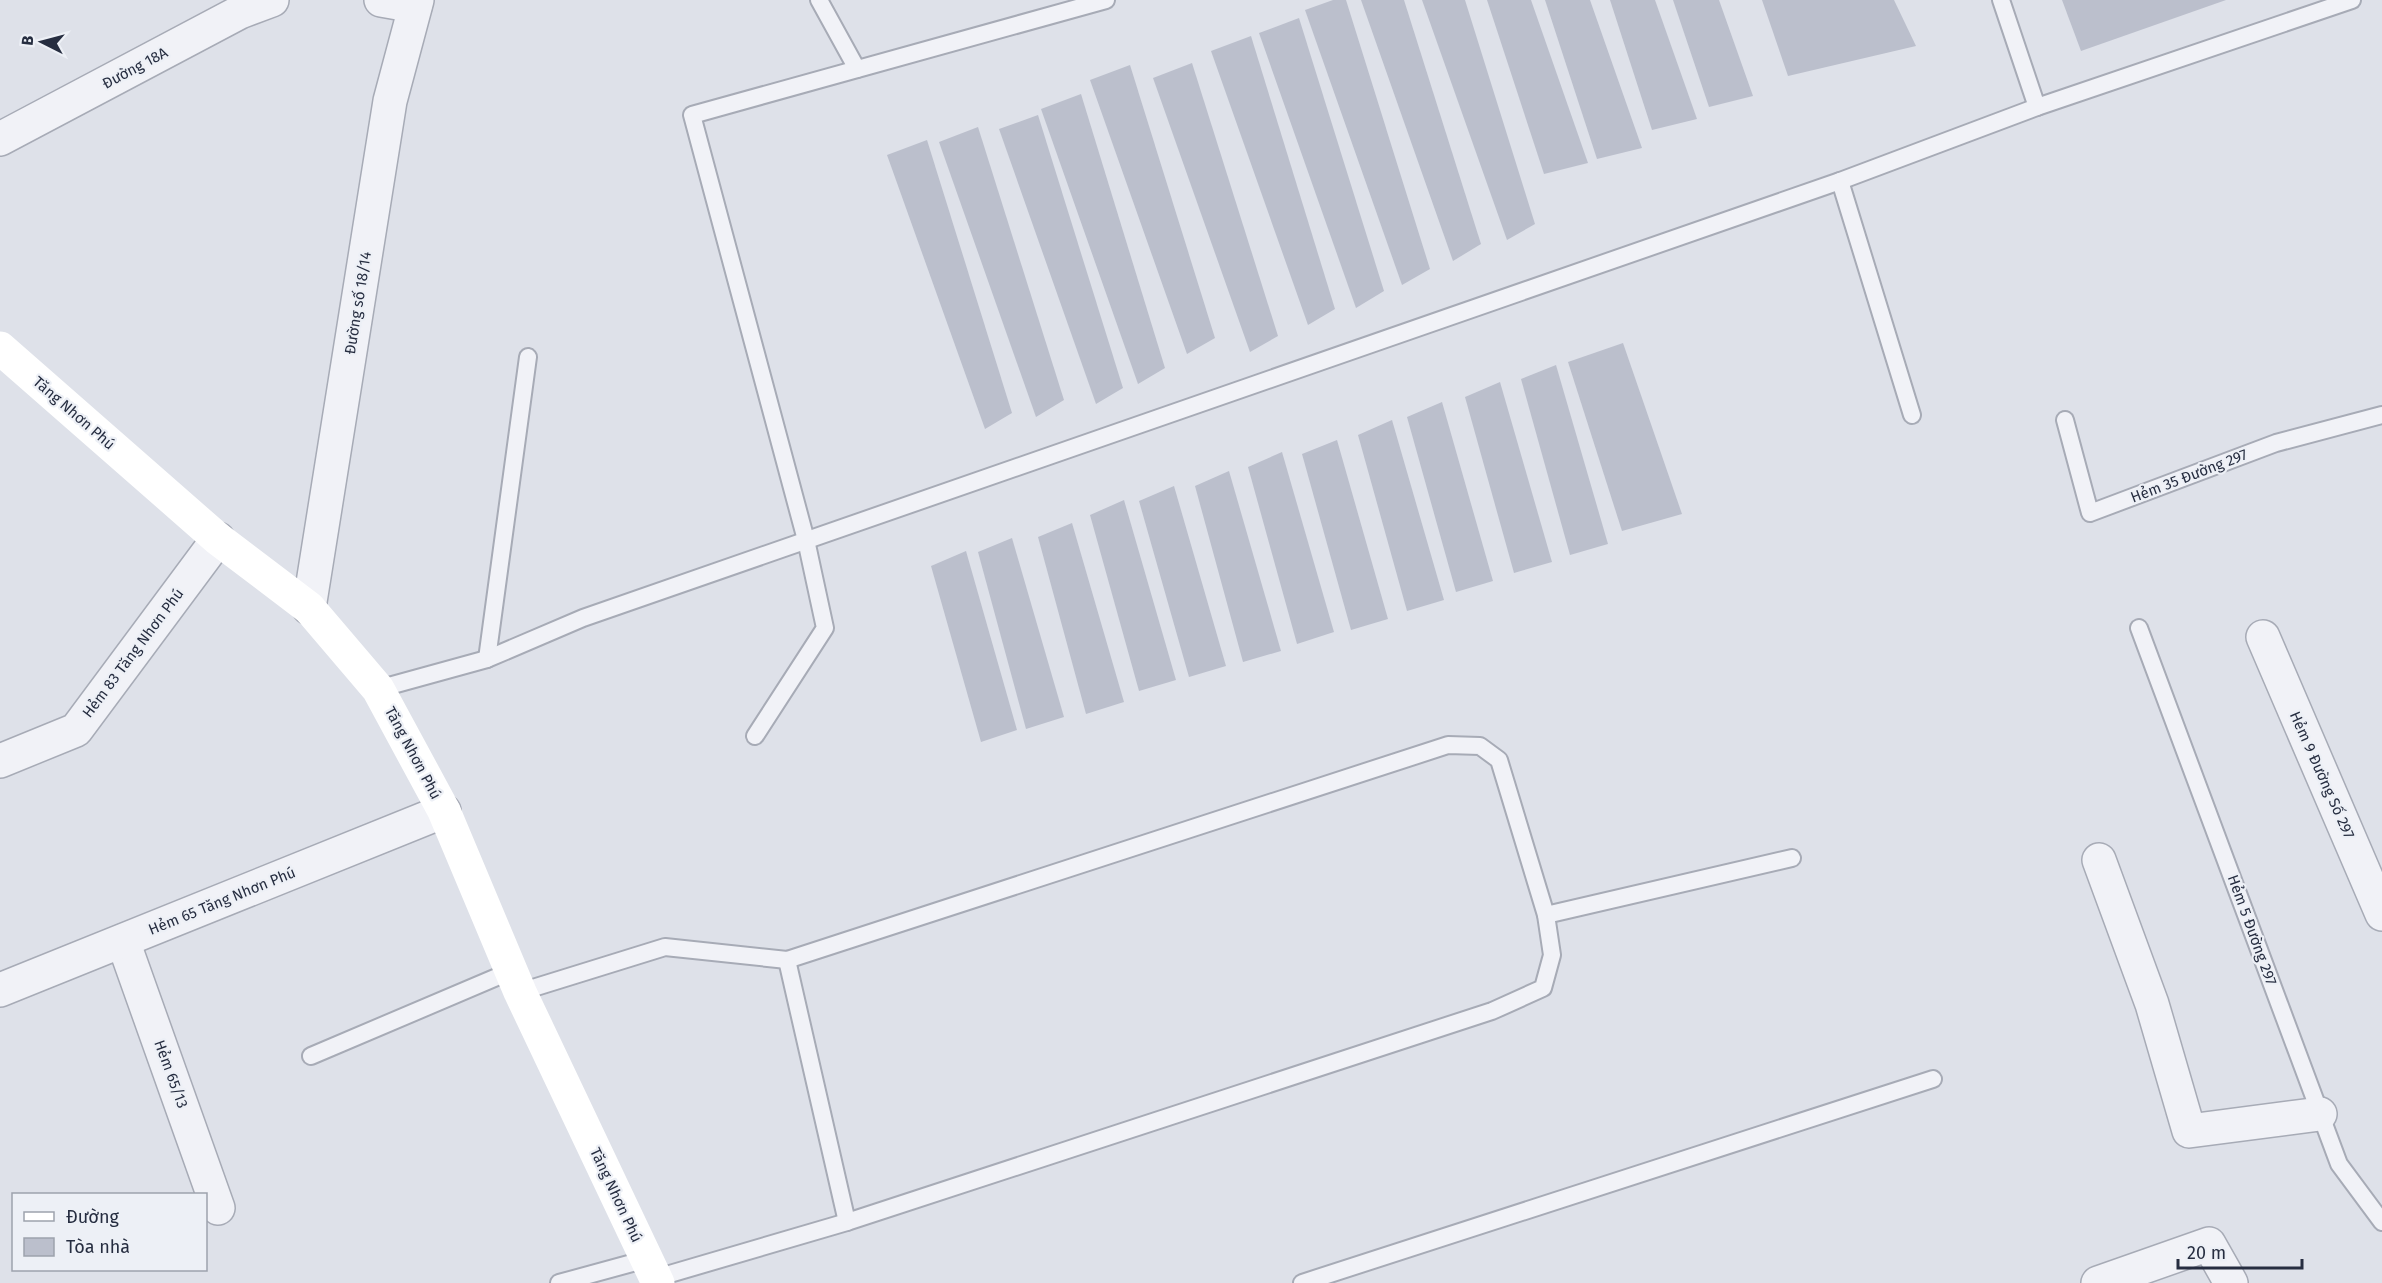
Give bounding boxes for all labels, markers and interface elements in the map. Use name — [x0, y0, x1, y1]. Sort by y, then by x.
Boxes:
north arrow — [12, 12, 72, 72]
text: B — [18, 34, 38, 46]
street label: Đường 18A — [99, 43, 171, 93]
street label: Đường số 18/14 — [341, 250, 375, 356]
street label: Tăng Nhơn Phú — [29, 373, 119, 453]
street label: Hẻm 35 Đường 297 — [2128, 445, 2250, 507]
street label: Hẻm 83 Tăng Nhơn Phú — [78, 585, 188, 721]
street label: Tăng Nhơn Phú — [381, 704, 445, 802]
street label: Hẻm 9 Đường Số 297 — [2286, 708, 2358, 842]
street label: Hẻm 65 Tăng Nhơn Phú — [146, 863, 298, 939]
street label: Hẻm 5 Đường 297 — [2224, 872, 2280, 988]
street label: Hẻm 65/13 — [150, 1037, 192, 1111]
street label: Tăng Nhơn Phú — [586, 1145, 646, 1245]
legend — [12, 1193, 207, 1271]
text: Đường — [66, 1206, 120, 1228]
scale bar — [2178, 1232, 2302, 1270]
text: Tòa nhà — [66, 1236, 130, 1258]
text: 20 m — [2187, 1242, 2226, 1264]

